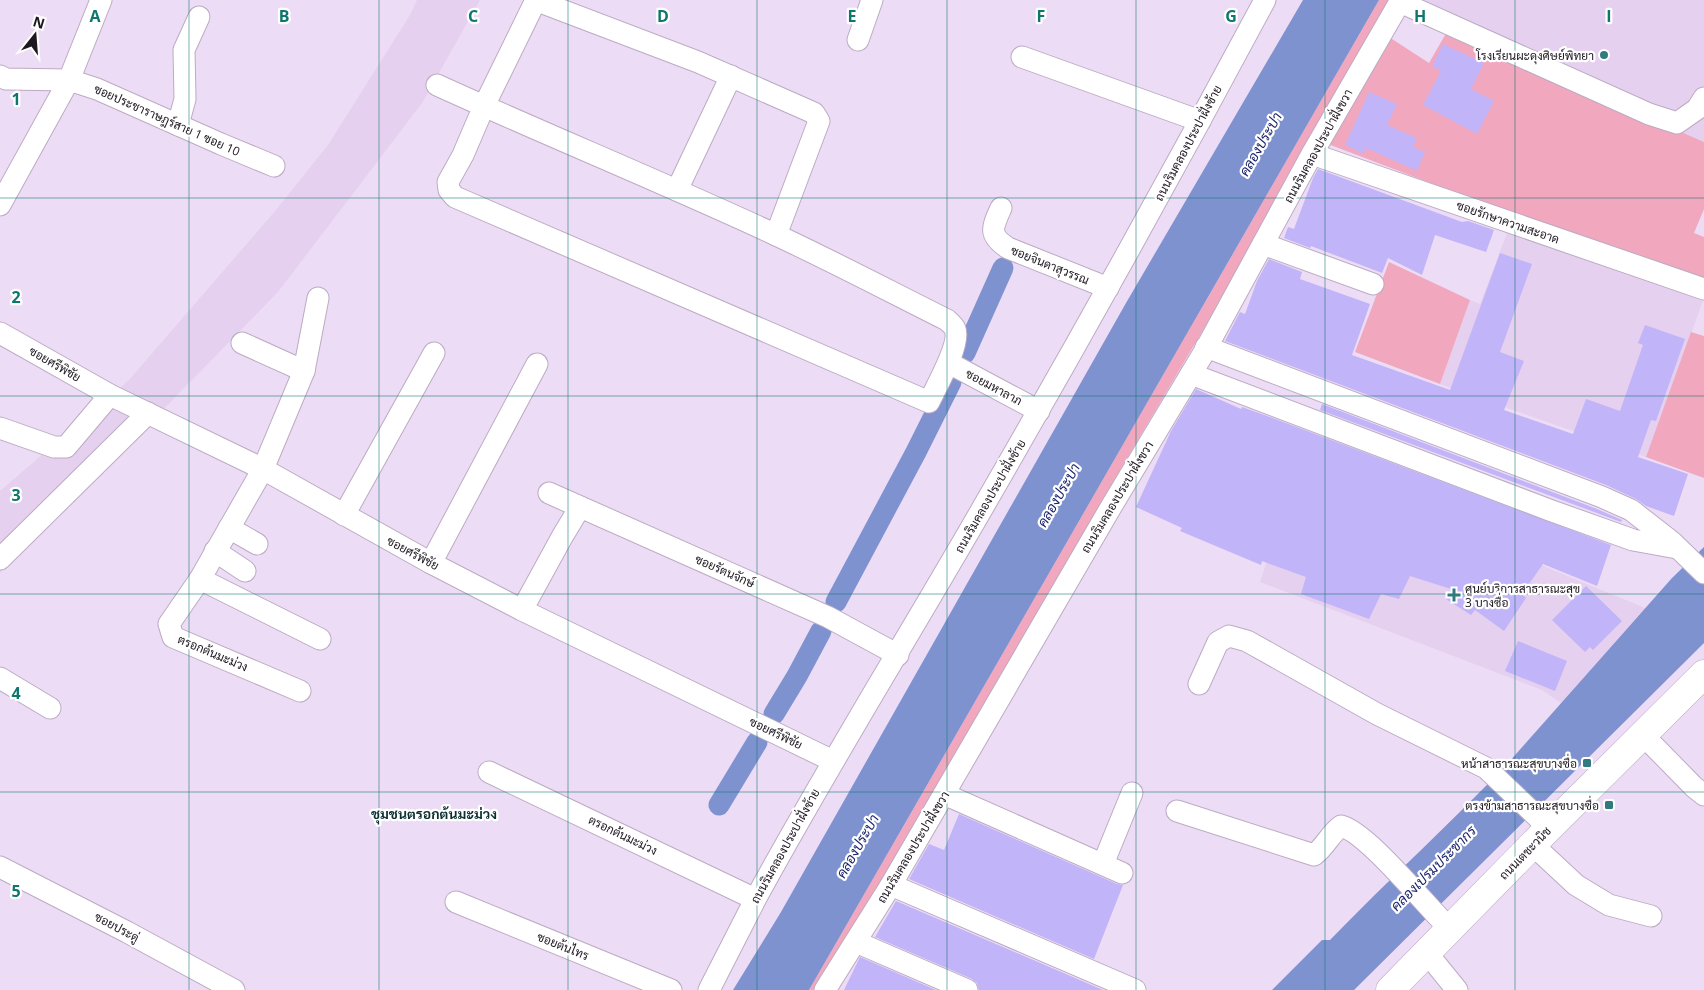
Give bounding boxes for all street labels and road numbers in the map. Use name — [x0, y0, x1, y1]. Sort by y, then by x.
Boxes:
street label: ซอยประชาราษฎร์สาย 1 ซอย 10 — [91, 80, 243, 160]
street label: ถนนริมคลองประปาฝั่งซ้าย — [1149, 81, 1226, 204]
street label: ถนนริมคลองประปาฝั่งขวา — [1278, 85, 1356, 206]
street label: ซอยรักษาความสะอาด — [1454, 196, 1562, 248]
street label: ซอยจินดาสุวรรณ — [1008, 242, 1092, 289]
street label: ซอยศรีพิชัย — [26, 342, 84, 386]
street label: ซอยมหาลาภ — [963, 365, 1025, 409]
street label: ถนนริมคลองประปาฝั่งซ้าย — [949, 435, 1030, 556]
street label: ถนนริมคลองประปาฝั่งขวา — [1075, 437, 1157, 556]
street label: ซอยศรีพิชัย — [384, 532, 442, 574]
street label: ซอยรัตนจักษ์ — [692, 550, 758, 592]
street label: ตรอกต้นมะม่วง — [175, 631, 251, 675]
street label: ซอยศรีพิชัย — [747, 713, 805, 753]
street label: ถนนริมคลองประปาฝั่งซ้าย — [745, 785, 824, 906]
street label: ถนนริมคลองประปาฝั่งขวา — [871, 787, 953, 906]
street label: ตรอกต้นมะม่วง — [586, 811, 660, 859]
street label: ถนนเตชะวนิช — [1495, 823, 1555, 883]
street label: ซอยประดู่ — [92, 908, 142, 946]
street label: ซอยต้นไทร — [534, 928, 592, 964]

